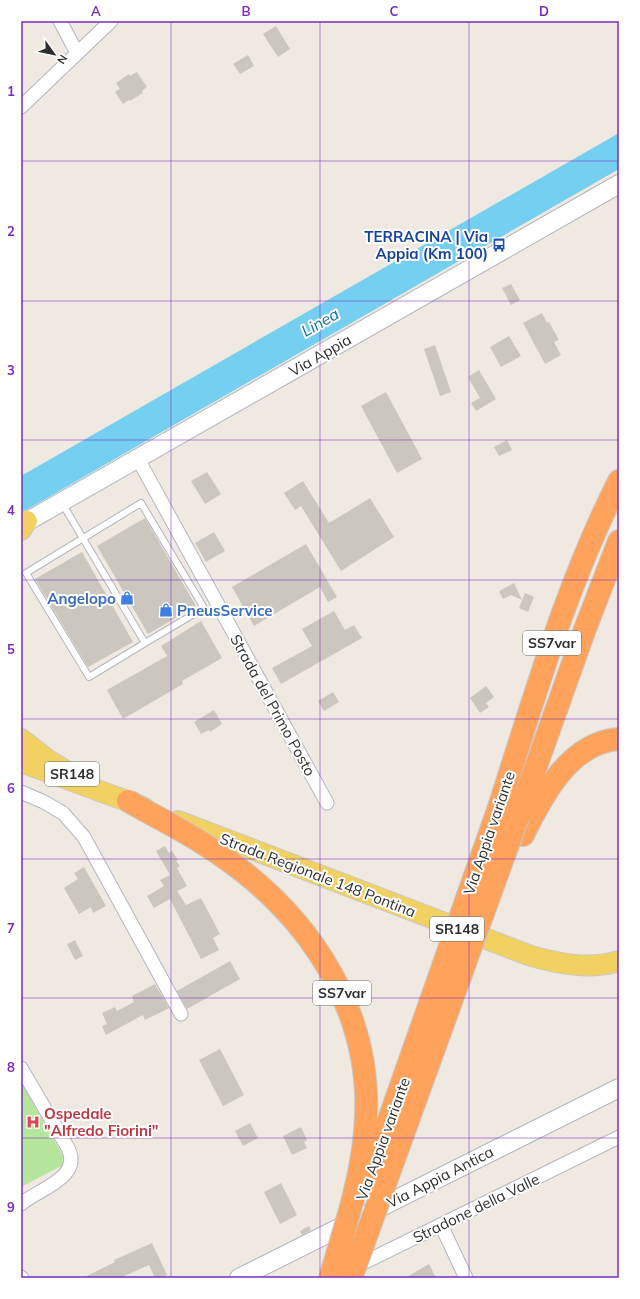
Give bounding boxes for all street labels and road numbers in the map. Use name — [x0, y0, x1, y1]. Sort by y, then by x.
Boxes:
street label: Via Appia — [286, 330, 354, 380]
street label: Strada del Primo Posto — [226, 631, 320, 779]
road number: SS7var — [523, 631, 581, 655]
road number: SR148 — [45, 762, 99, 786]
street label: Via Appia variante — [459, 769, 519, 897]
street label: Strada Regionale 148 Pontina — [217, 829, 419, 921]
road number: SR148 — [430, 917, 484, 941]
road number: SS7var — [313, 981, 371, 1005]
street label: Via Appia variante — [352, 1075, 414, 1203]
street label: Via Appia Antica — [383, 1142, 497, 1212]
street label: Stradone della Valle — [410, 1169, 542, 1247]

